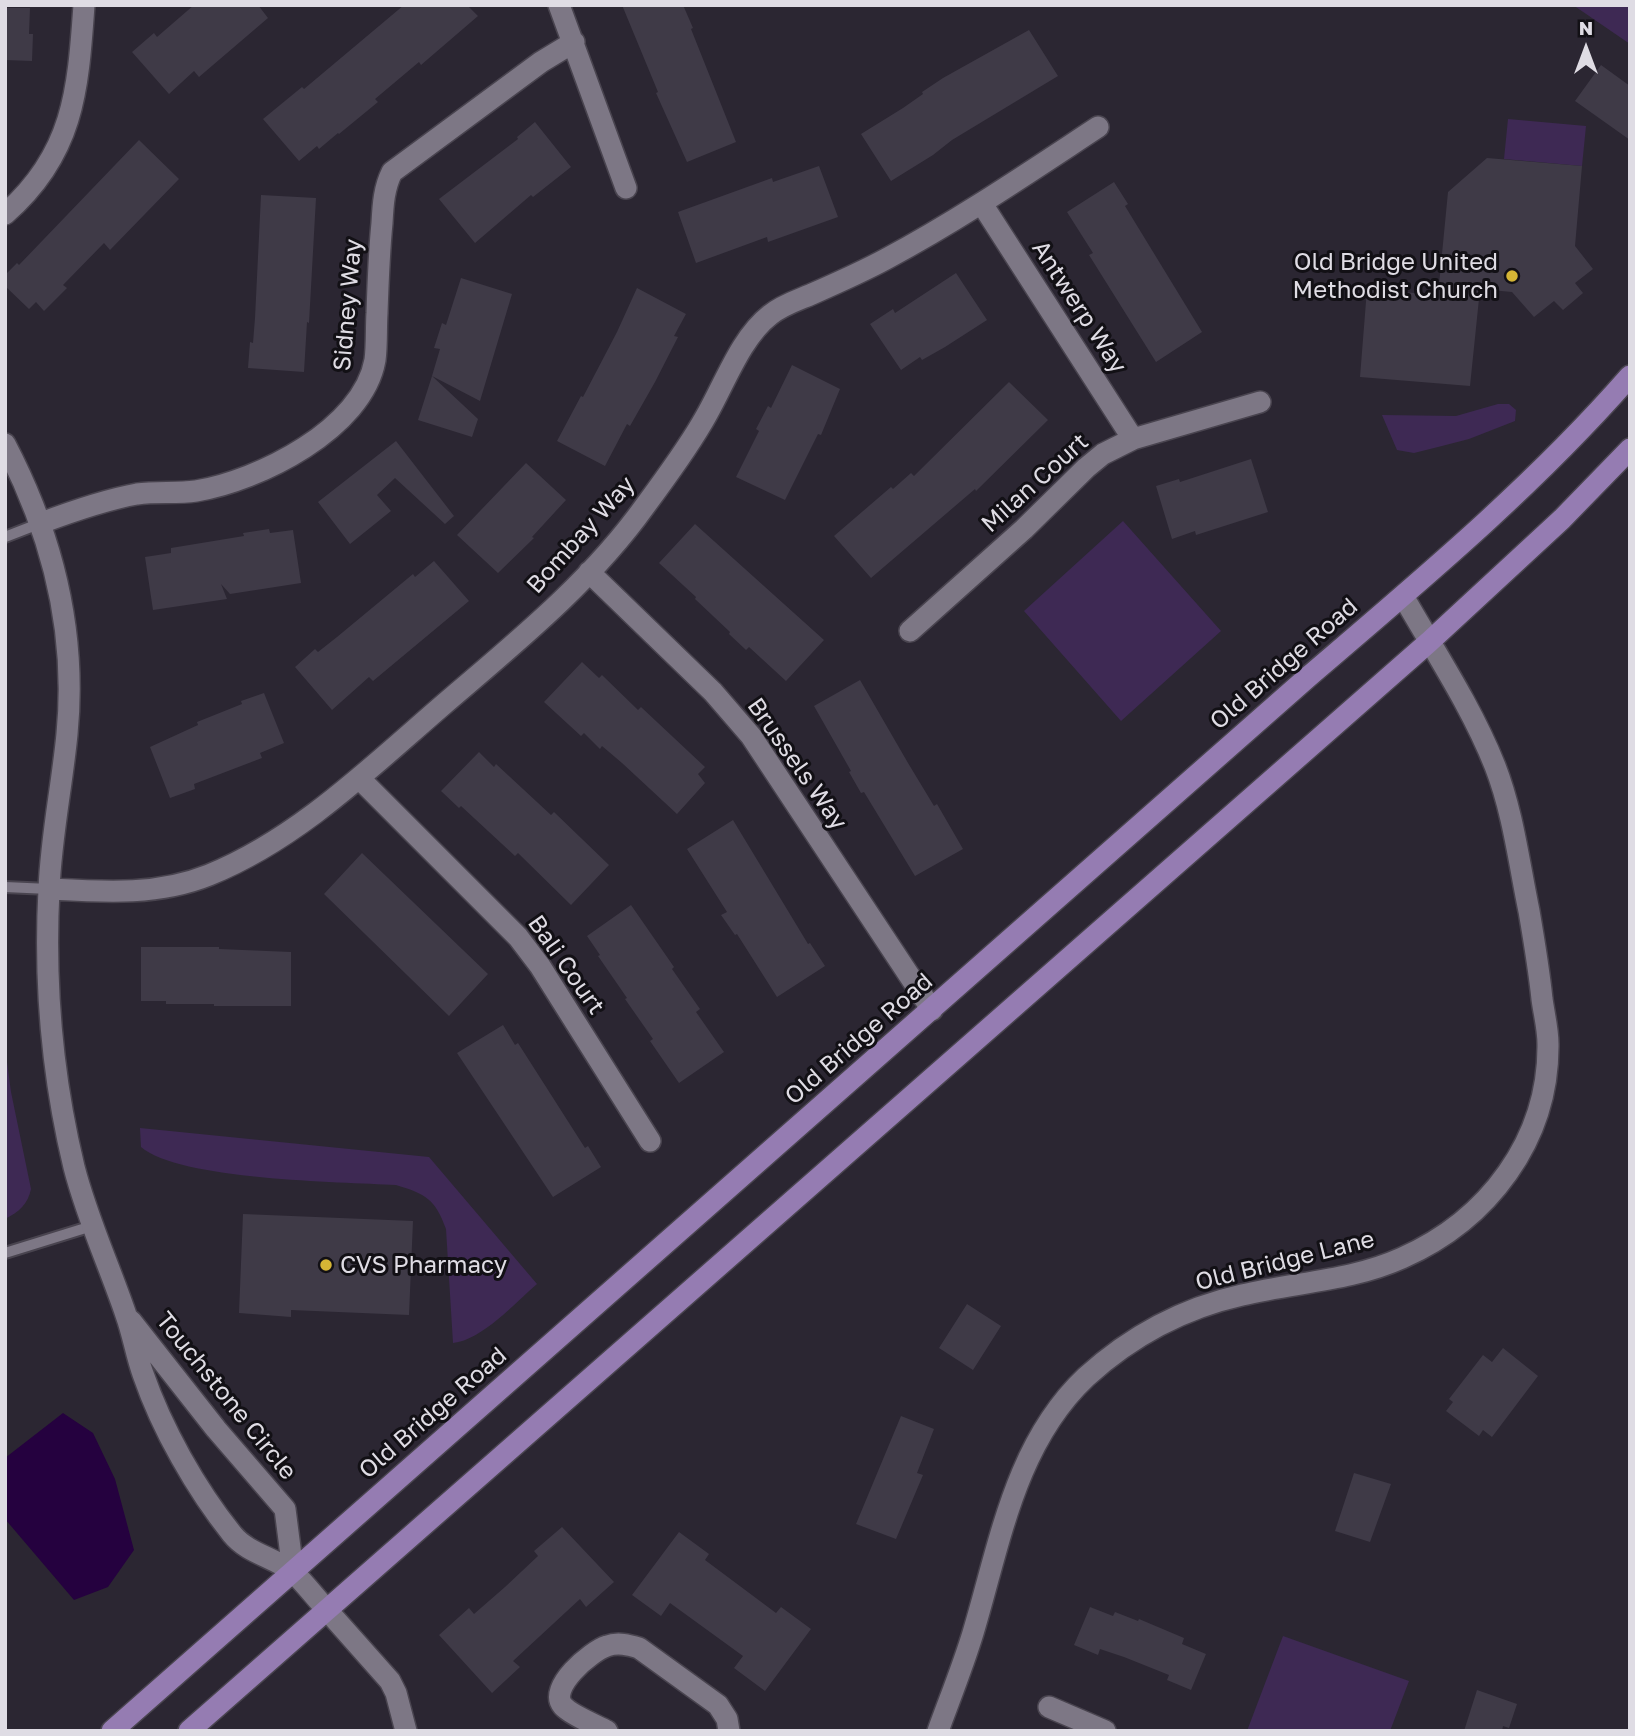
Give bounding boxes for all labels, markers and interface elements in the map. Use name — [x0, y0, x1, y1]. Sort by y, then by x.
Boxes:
north arrow — [1551, 14, 1621, 84]
text: N — [1579, 16, 1593, 39]
street label: Antwerp Way — [1025, 235, 1133, 379]
street label: Sidney Way — [328, 238, 368, 372]
place label: Old Bridge United Methodist Church — [1293, 248, 1498, 304]
marker: Old Bridge United Methodist Church — [1504, 268, 1520, 284]
street label: Milan Court — [976, 428, 1094, 538]
street label: Bombay Way — [521, 471, 641, 599]
street label: Old Bridge Road — [1204, 592, 1364, 736]
street label: Brussels Way — [741, 693, 853, 835]
street label: Bali Court — [521, 910, 611, 1020]
street label: Old Bridge Road — [779, 967, 939, 1111]
street label: Old Bridge Lane — [1193, 1225, 1377, 1297]
place label: CVS Pharmacy — [340, 1251, 507, 1279]
marker: CVS Pharmacy — [318, 1257, 334, 1273]
street label: Touchstone Circle — [150, 1306, 302, 1486]
street label: Old Bridge Road — [353, 1341, 513, 1485]

